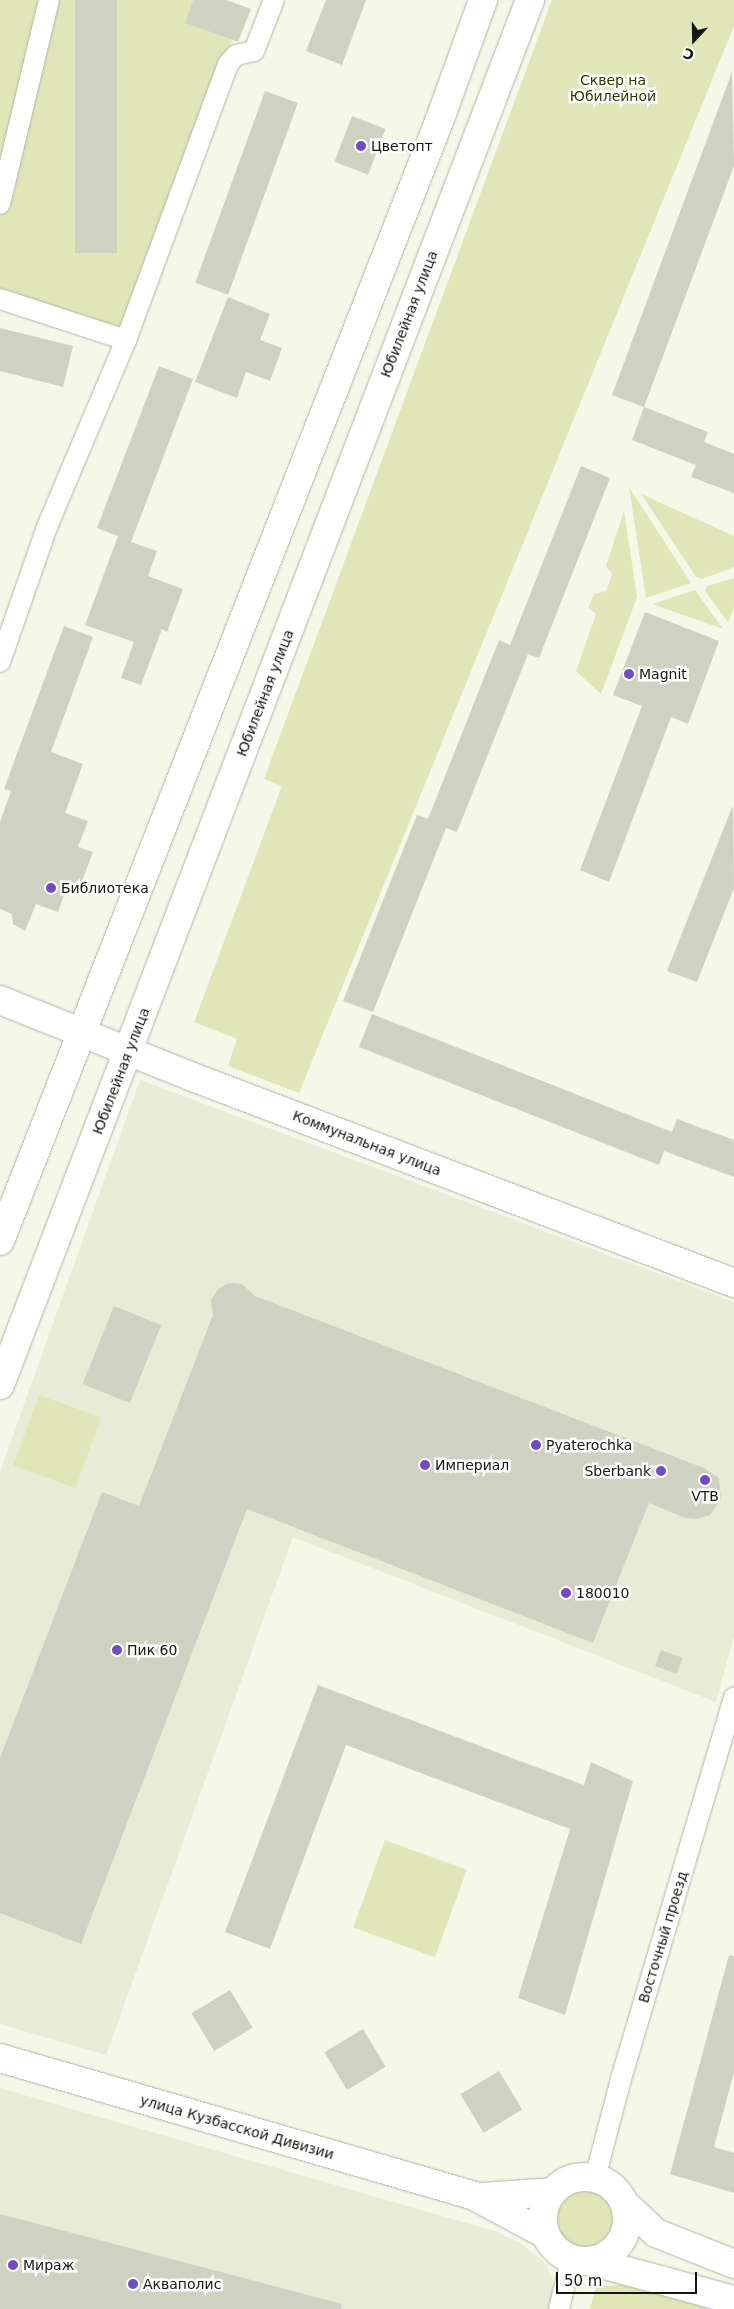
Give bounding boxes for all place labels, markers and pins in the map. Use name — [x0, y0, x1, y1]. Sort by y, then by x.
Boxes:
place label: Цветопт — [371, 138, 433, 154]
marker: Цветопт — [355, 140, 367, 152]
place label: Magnit — [639, 666, 687, 682]
marker: Magnit — [623, 668, 635, 680]
place label: Библиотека — [61, 880, 149, 896]
marker: Библиотека — [45, 882, 57, 894]
place label: Pyaterochka — [546, 1437, 632, 1453]
marker: Pyaterochka — [530, 1439, 542, 1451]
place label: Империал — [435, 1457, 509, 1473]
marker: Империал — [419, 1459, 431, 1471]
place label: Sberbank — [584, 1463, 651, 1479]
marker: Sberbank — [655, 1465, 667, 1477]
marker: VTB — [699, 1474, 711, 1486]
place label: VTB — [691, 1488, 719, 1504]
place label: 180010 — [576, 1585, 629, 1601]
marker: 180010 — [560, 1587, 572, 1599]
place label: Пик 60 — [127, 1642, 177, 1658]
marker: Пик 60 — [111, 1644, 123, 1656]
place label: Мираж — [23, 2257, 74, 2273]
marker: Мираж — [7, 2259, 19, 2271]
place label: Акваполис — [143, 2276, 221, 2292]
marker: Акваполис — [127, 2278, 139, 2290]

